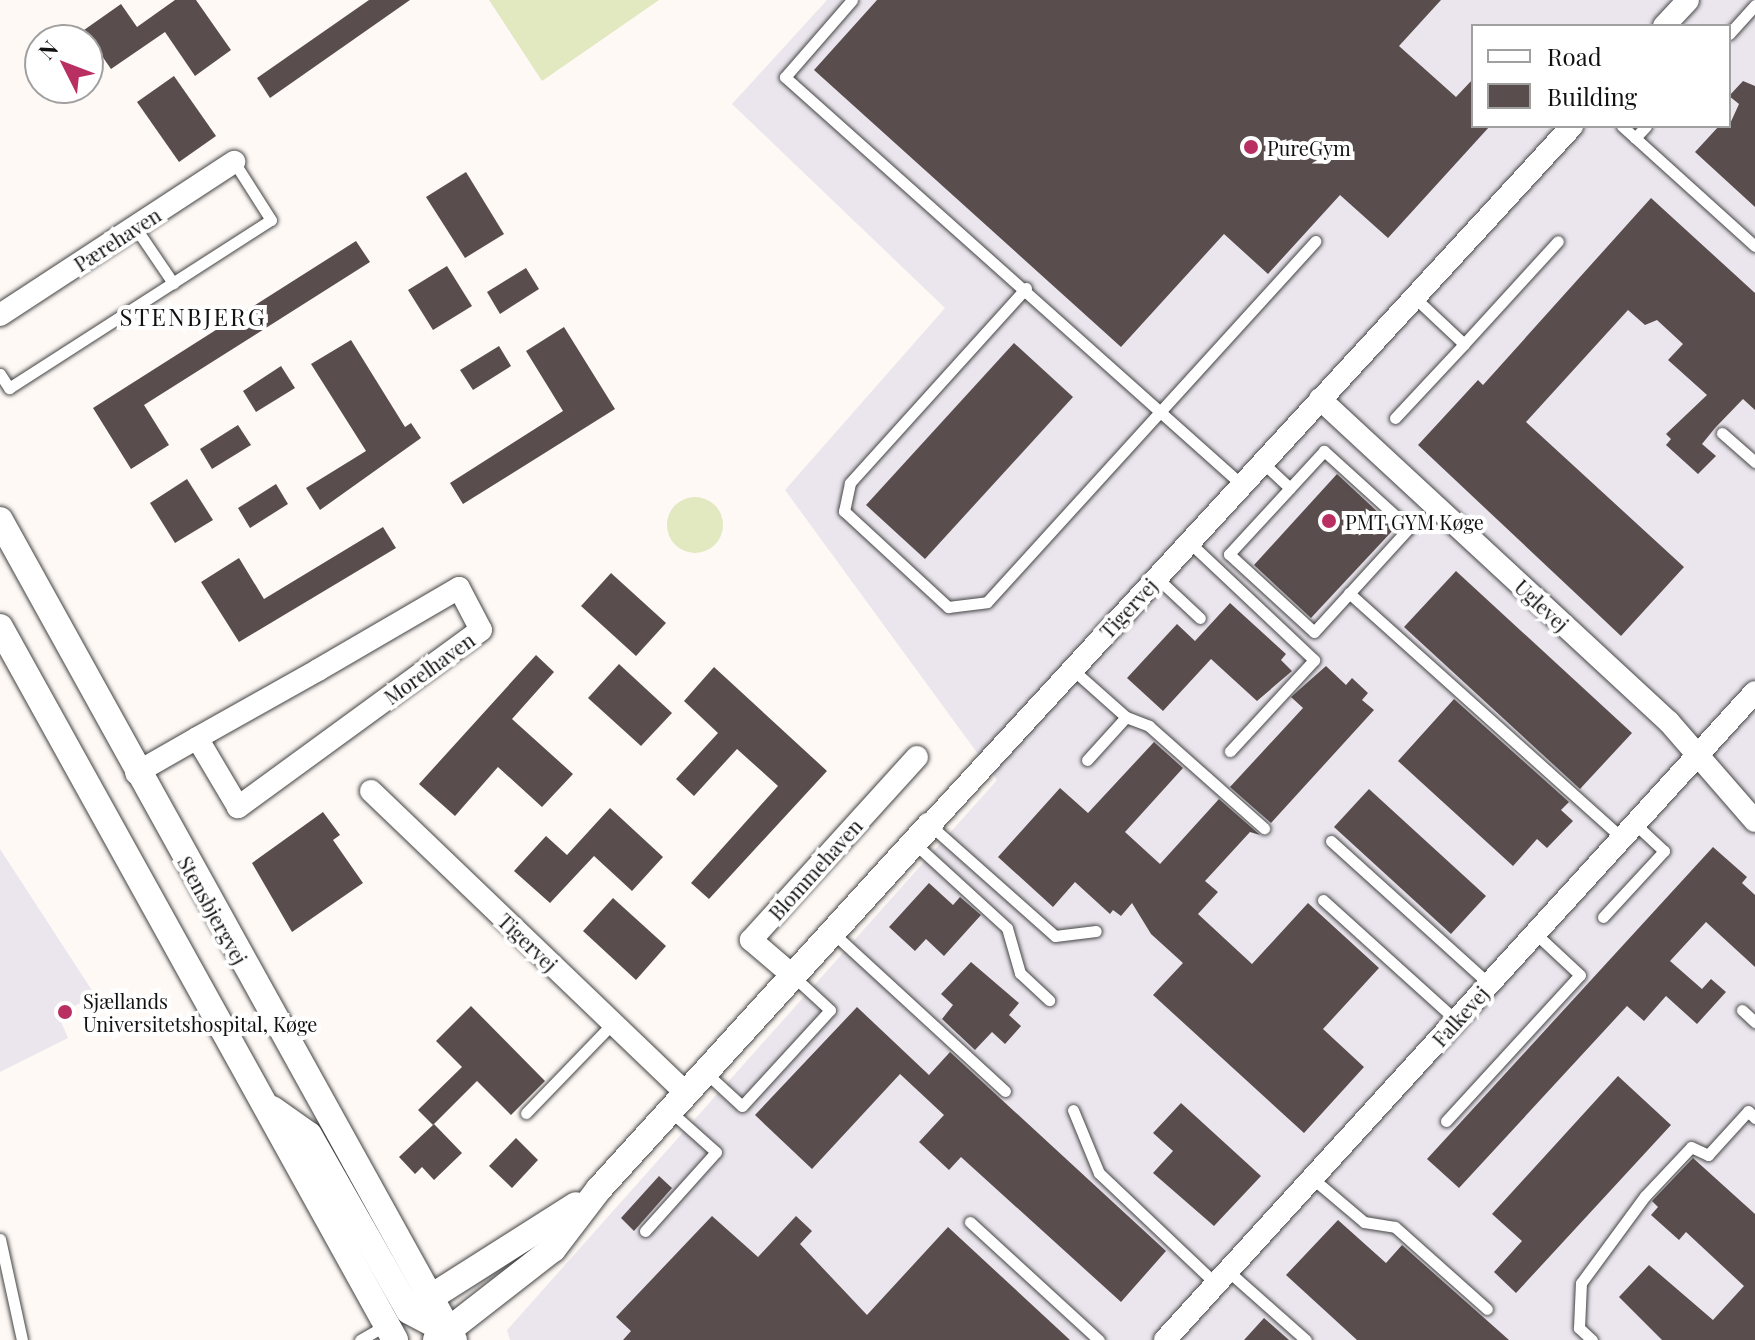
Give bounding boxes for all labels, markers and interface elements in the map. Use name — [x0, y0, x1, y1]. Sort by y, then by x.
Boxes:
north arrow — [24, 24, 104, 104]
legend — [1471, 24, 1731, 128]
text: N — [31, 33, 64, 65]
text: Road — [1547, 40, 1602, 72]
text: Building — [1547, 80, 1637, 112]
place label: PureGym — [1267, 135, 1351, 159]
marker: PureGym — [1242, 138, 1260, 156]
street label: Pærehaven — [69, 202, 165, 276]
district label: STENBJERG — [119, 303, 267, 331]
place label: PMT GYM Køge — [1345, 509, 1484, 533]
marker: PMT GYM Køge — [1320, 512, 1338, 530]
street label: Tigervej — [1094, 573, 1162, 643]
street label: Uglevej — [1510, 574, 1574, 636]
street label: Morelhaven — [379, 627, 479, 709]
street label: Blommehaven — [763, 814, 867, 924]
street label: Stensbjergvej — [173, 852, 253, 968]
street label: Tigervej — [494, 908, 562, 976]
street label: Falkevej — [1427, 981, 1493, 1051]
place label: Sjællands Universitetshospital, Køge — [83, 988, 317, 1035]
marker: Sjællands Universitetshospital, Køge — [54, 1001, 76, 1023]

